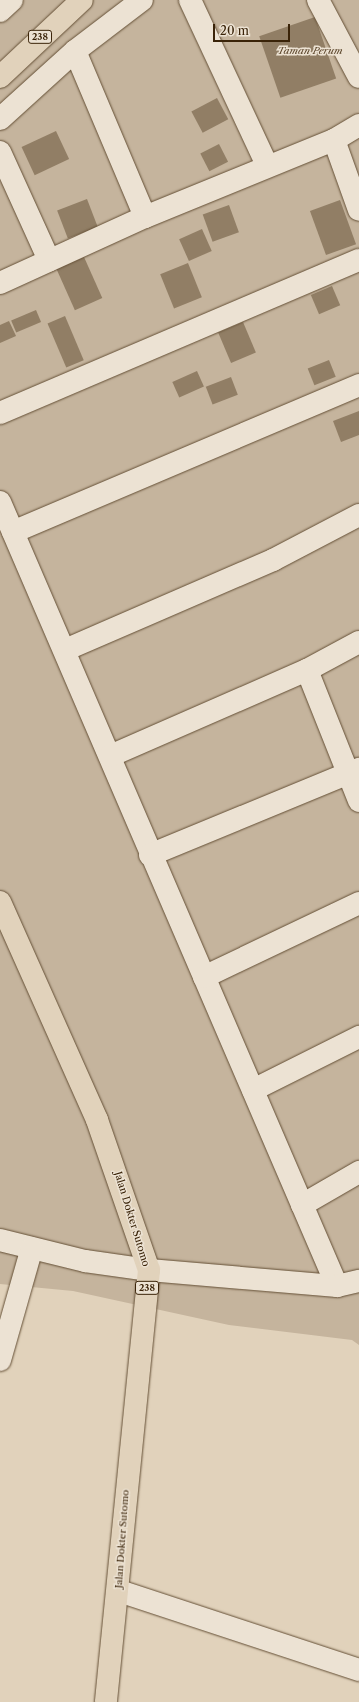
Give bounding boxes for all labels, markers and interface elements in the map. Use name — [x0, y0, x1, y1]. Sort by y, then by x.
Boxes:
scale bar — [215, 16, 292, 42]
text: 20 m — [220, 23, 249, 38]
road number: 238 — [28, 30, 52, 44]
park label: Taman Perum — [277, 45, 343, 57]
street label: Jalan Dokter Sutomo — [112, 1170, 152, 1268]
road number: 238 — [135, 1281, 159, 1295]
street label: Jalan Dokter Sutomo — [113, 1489, 131, 1589]

